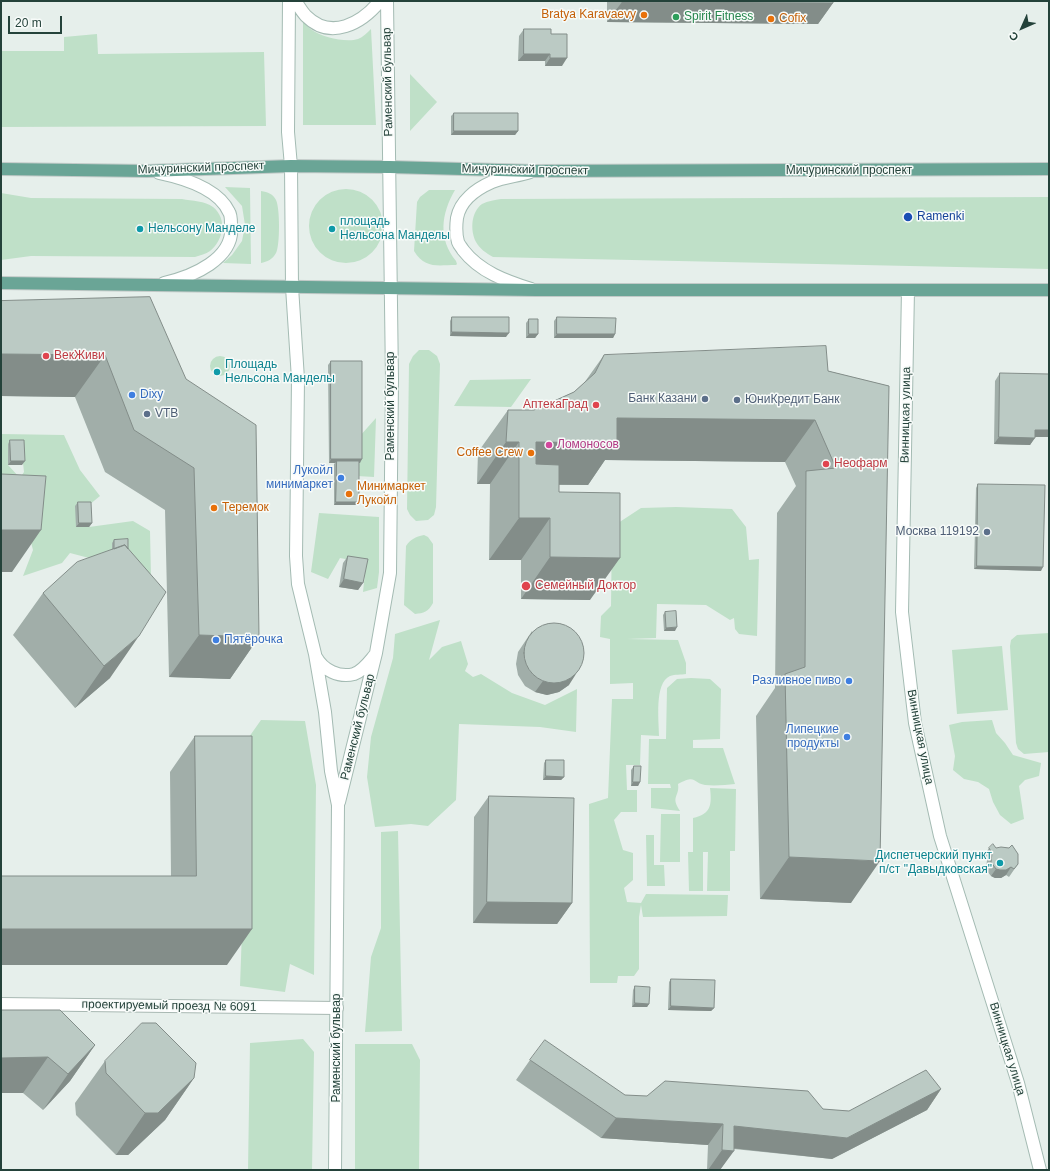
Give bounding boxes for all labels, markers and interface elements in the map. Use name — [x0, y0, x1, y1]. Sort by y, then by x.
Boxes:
scale bar — [10, 8, 64, 34]
place label: Bratya Karavaevy — [541, 8, 636, 22]
north arrow — [1002, 8, 1042, 48]
marker: Bratya Karavaevy — [639, 10, 649, 20]
place label: Spirit Fitness — [684, 10, 753, 24]
marker: Spirit Fitness — [671, 12, 681, 22]
place label: Cofix — [779, 12, 806, 26]
marker: Cofix — [766, 14, 776, 24]
text: 20 m — [15, 16, 42, 30]
street label: Раменский бульвар — [380, 27, 396, 137]
text: С — [1006, 29, 1021, 44]
street label: Мичуринский проспект — [137, 159, 265, 177]
street label: Мичуринский проспект — [462, 162, 588, 178]
street label: Мичуринский проспект — [786, 164, 912, 178]
place label: Ramenki — [917, 210, 964, 224]
marker: Ramenki — [902, 211, 914, 223]
place label: площадь Нельсона Манделы — [340, 215, 450, 243]
place label: Нельсону Манделе — [148, 222, 255, 236]
marker: Нельсону Манделе — [135, 224, 145, 234]
marker: площадь Нельсона Манделы — [327, 224, 337, 234]
place label: ВекЖиви — [54, 349, 105, 363]
marker: ВекЖиви — [41, 351, 51, 361]
street label: Раменский бульвар — [384, 351, 398, 461]
place label: Площадь Нельсона Манделы — [225, 358, 335, 386]
marker: Площадь Нельсона Манделы — [212, 367, 222, 377]
street label: Винницкая улица — [898, 367, 914, 463]
place label: Dixy — [140, 388, 163, 402]
marker: Dixy — [127, 390, 137, 400]
place label: Банк Казани — [628, 392, 697, 406]
place label: ЮниКредит Банк — [745, 393, 839, 407]
marker: Банк Казани — [700, 394, 710, 404]
marker: ЮниКредит Банк — [732, 395, 742, 405]
place label: АптекаГрад — [523, 398, 588, 412]
marker: АптекаГрад — [591, 400, 601, 410]
place label: VTB — [155, 407, 178, 421]
marker: VTB — [142, 409, 152, 419]
place label: Ломоносов — [557, 438, 619, 452]
marker: Ломоносов — [544, 440, 554, 450]
place label: Coffee Crew — [457, 446, 523, 460]
marker: Coffee Crew — [526, 448, 536, 458]
place label: Неофарм — [834, 457, 887, 471]
marker: Неофарм — [821, 459, 831, 469]
place label: Лукойл минимаркет — [266, 464, 333, 492]
marker: Лукойл минимаркет — [336, 473, 346, 483]
place label: Минимаркет Лукойл — [357, 480, 426, 508]
marker: Минимаркет Лукойл — [344, 489, 354, 499]
place label: Теремок — [222, 501, 269, 515]
marker: Теремок — [209, 503, 219, 513]
place label: Москва 119192 — [896, 525, 979, 539]
marker: Москва 119192 — [982, 527, 992, 537]
place label: Семейный Доктор — [535, 579, 636, 593]
marker: Семейный Доктор — [520, 580, 532, 592]
place label: Пятёрочка — [224, 633, 283, 647]
marker: Пятёрочка — [211, 635, 221, 645]
street label: Раменский бульвар — [338, 672, 378, 782]
place label: Разливное пиво — [752, 674, 841, 688]
marker: Разливное пиво — [844, 676, 854, 686]
street label: Винницкая улица — [904, 688, 936, 786]
place label: Липецкие продукты — [786, 723, 839, 751]
marker: Липецкие продукты — [842, 732, 852, 742]
place label: Диспетчерский пункт п/ст "Давыдковская" — [875, 849, 992, 877]
marker: Диспетчерский пункт п/ст "Давыдковская" — [995, 858, 1005, 868]
street label: Раменский бульвар — [330, 993, 344, 1103]
street label: проектируемый проезд № 6091 — [81, 997, 257, 1015]
street label: Винницкая улица — [986, 1001, 1028, 1097]

